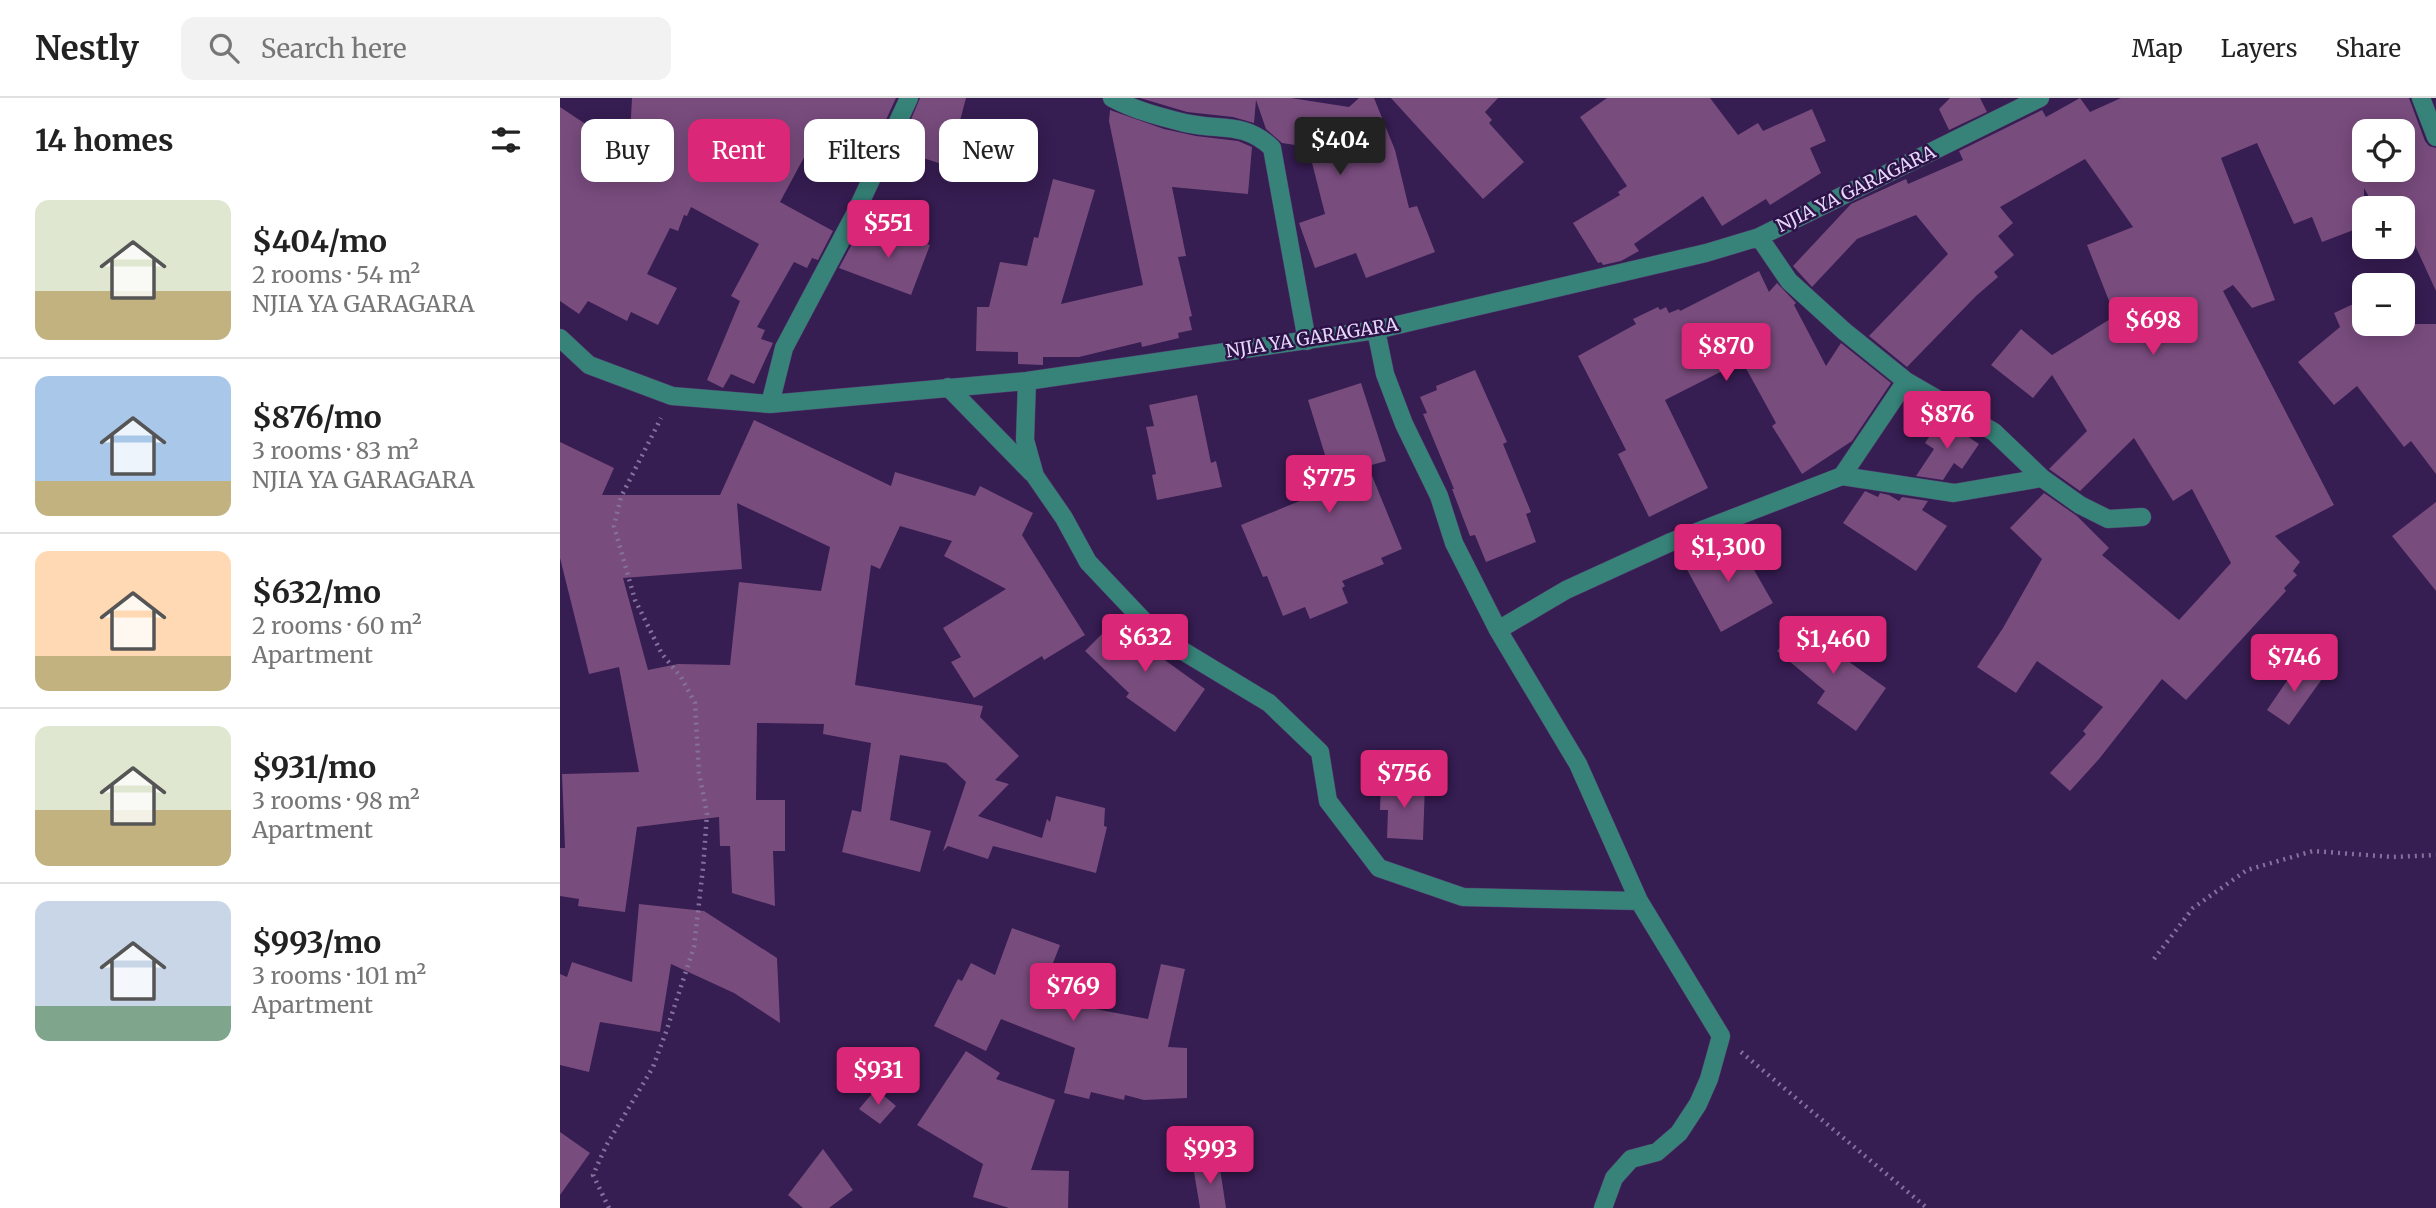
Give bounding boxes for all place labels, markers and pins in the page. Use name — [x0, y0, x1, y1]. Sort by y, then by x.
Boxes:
pin: $404 — [1299, 118, 1381, 177]
pin: $551 — [847, 200, 929, 260]
pin: $698 — [2112, 298, 2194, 357]
pin: $870 — [1685, 324, 1767, 383]
pin: $876 — [1906, 392, 1988, 451]
pin: $775 — [1288, 456, 1370, 515]
pin: $1,300 — [1671, 524, 1785, 584]
pin: $632 — [1104, 614, 1186, 674]
pin: $1,460 — [1776, 616, 1890, 676]
pin: $746 — [2253, 634, 2335, 694]
pin: $756 — [1363, 750, 1445, 810]
pin: $769 — [1032, 964, 1114, 1023]
pin: $931 — [837, 1048, 919, 1107]
pin: $993 — [1169, 1126, 1251, 1186]

